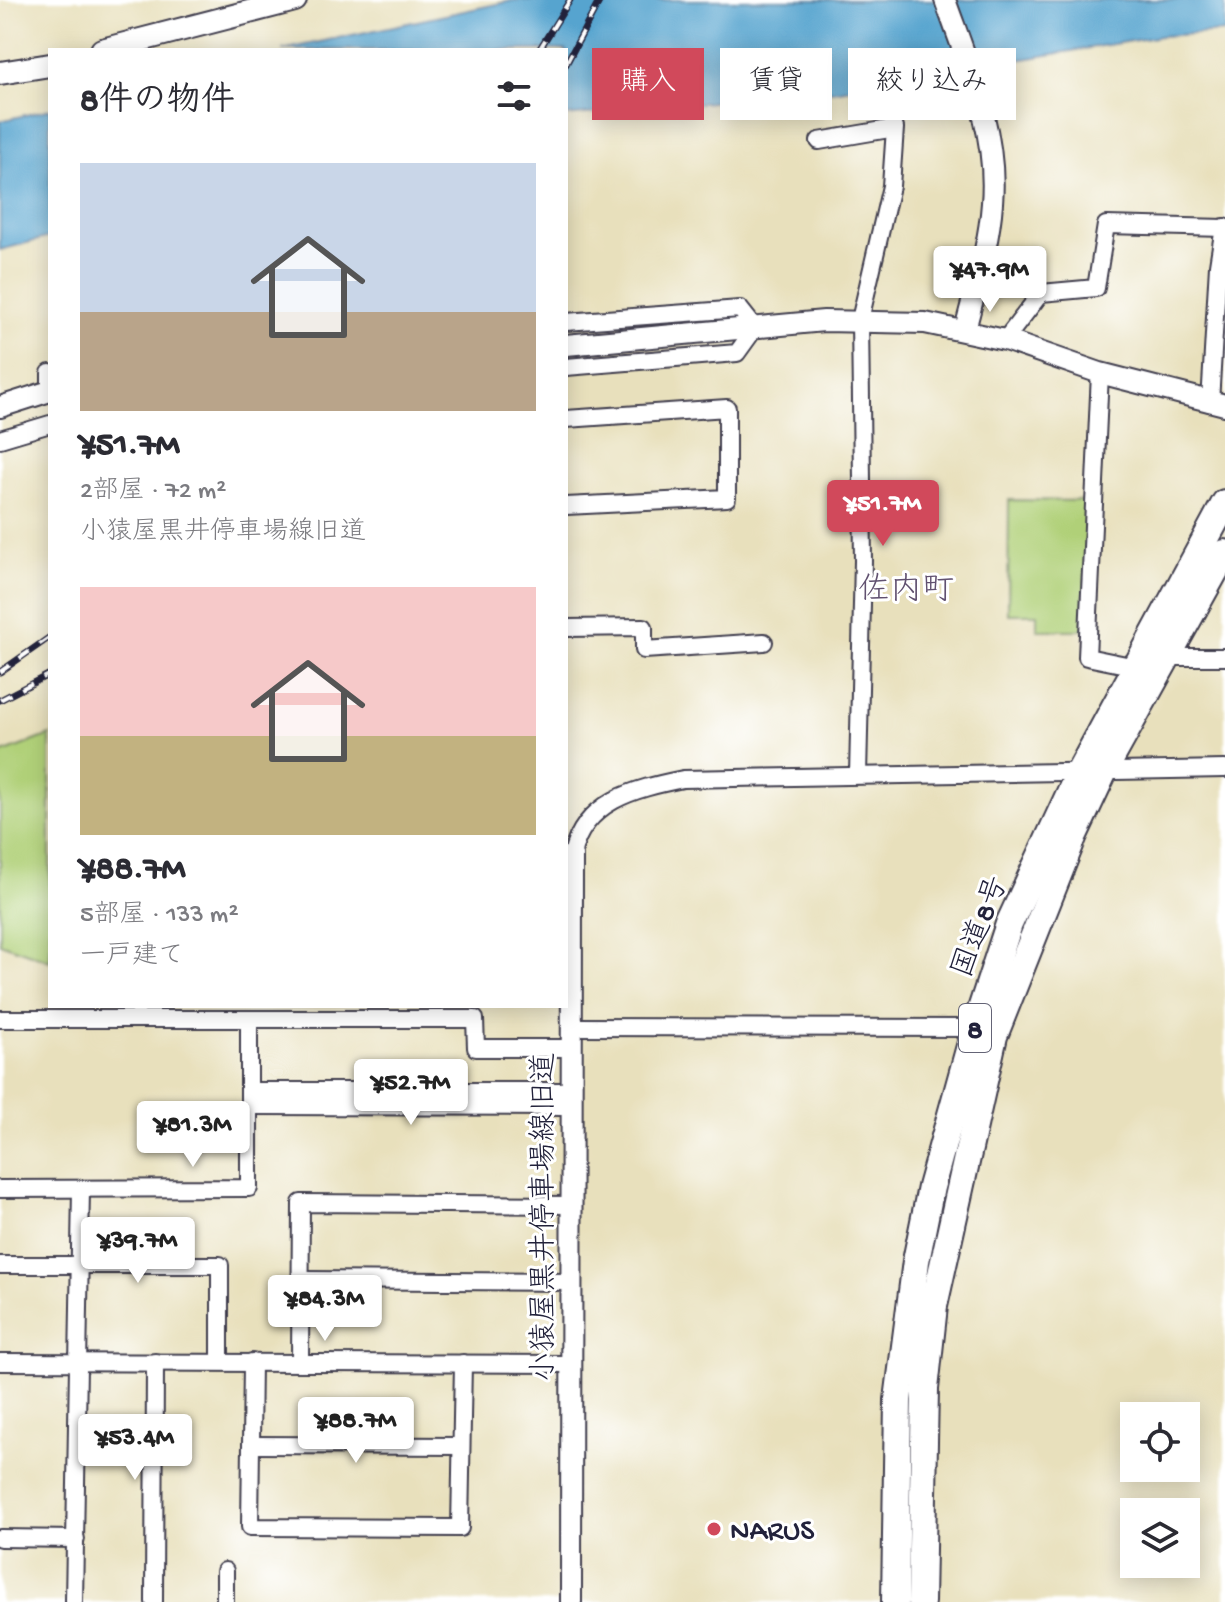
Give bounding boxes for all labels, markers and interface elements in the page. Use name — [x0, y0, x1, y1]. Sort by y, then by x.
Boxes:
chip: 購入 — [592, 48, 704, 120]
chip: 賃貸 — [720, 48, 832, 120]
chip: 絞り込み — [848, 48, 1016, 120]
icon: filters — [492, 74, 536, 118]
text: 8件の物件 — [80, 83, 235, 123]
icon: home — [236, 215, 380, 359]
pin: ¥47.9M — [925, 246, 1055, 314]
text: ¥47.9M — [951, 256, 1029, 287]
text: ¥51.7M — [80, 427, 179, 467]
text: 2部屋 · 72 m² — [80, 477, 226, 508]
pin: ¥51.7M — [818, 480, 948, 548]
text: ¥51.7M — [845, 490, 921, 521]
text: 小猿屋黒井停車場線旧道 — [80, 518, 366, 549]
district label: 佐内町 — [858, 572, 954, 611]
icon: home — [236, 639, 380, 783]
text: ¥88.7M — [80, 851, 185, 891]
street label: 国道8号 — [946, 871, 1018, 984]
text: 5部屋 · 133 m² — [80, 901, 239, 932]
text: 一戸建て — [80, 942, 184, 973]
road number: 8 — [959, 1004, 991, 1052]
street label: 小猿屋黒井停車場線旧道 — [527, 1052, 564, 1382]
pin: ¥52.7M — [346, 1059, 476, 1127]
text: ¥52.7M — [372, 1069, 450, 1100]
pin: ¥81.3M — [128, 1101, 258, 1169]
text: ¥81.3M — [155, 1111, 231, 1142]
pin: ¥39.7M — [73, 1217, 203, 1285]
text: ¥39.7M — [99, 1227, 177, 1258]
pin: ¥84.3M — [260, 1275, 390, 1343]
text: ¥84.3M — [286, 1285, 364, 1316]
pin: ¥88.7M — [291, 1397, 421, 1465]
map controls — [1120, 1402, 1200, 1578]
button: locate — [1120, 1402, 1200, 1482]
text: ¥88.7M — [316, 1407, 396, 1438]
pin: ¥53.4M — [70, 1414, 200, 1482]
text: ¥53.4M — [96, 1424, 174, 1455]
button: layers — [1120, 1498, 1200, 1578]
place label: NARUS — [730, 1516, 814, 1551]
marker: NARUS — [705, 1520, 723, 1538]

